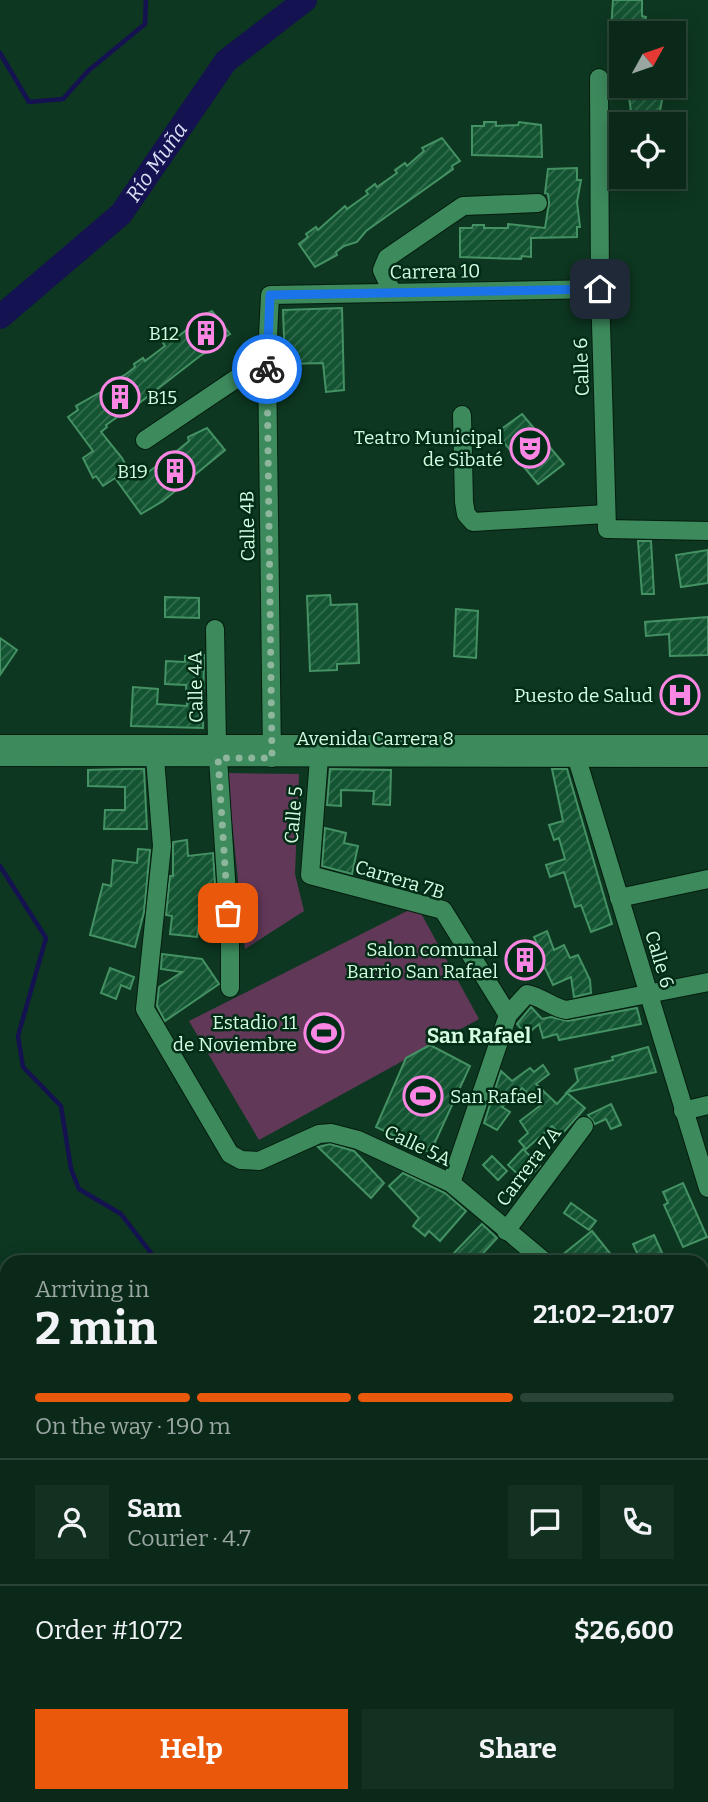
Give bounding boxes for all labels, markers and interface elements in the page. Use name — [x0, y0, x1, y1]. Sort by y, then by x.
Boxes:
north arrow — [609, 21, 686, 98]
map controls — [609, 21, 686, 189]
button: locate — [609, 112, 686, 189]
water label: Río Muña — [120, 117, 193, 207]
street label: Carrera 10 — [389, 259, 481, 284]
pin — [570, 259, 630, 319]
icon: home — [581, 270, 619, 308]
building icon: B12 — [185, 312, 227, 354]
place label: B12 — [149, 322, 179, 345]
courier — [232, 334, 302, 404]
street label: Calle 6 — [569, 337, 594, 397]
icon: bike — [248, 350, 286, 388]
building icon: B15 — [99, 376, 141, 418]
place label: B15 — [147, 386, 177, 409]
place label: Teatro Municipal de Sibaté — [354, 426, 503, 471]
theatre icon: Teatro Municipal de Sibaté — [509, 427, 551, 469]
building icon: B19 — [154, 450, 196, 492]
place label: B19 — [117, 460, 148, 483]
street label: Calle 4B — [235, 490, 260, 562]
street label: Calle 4A — [183, 650, 208, 723]
hospital icon: Puesto de Salud — [659, 674, 701, 716]
place label: Puesto de Salud — [514, 684, 653, 707]
street label: Avenida Carrera 8 — [296, 727, 454, 750]
street label: Calle 5 — [280, 785, 307, 845]
street label: Carrera 7B — [352, 855, 447, 904]
pin — [198, 883, 258, 943]
icon: bag — [209, 894, 247, 932]
street label: Calle 6 — [640, 928, 679, 991]
place label: Salon comunal Barrio San Rafael — [347, 938, 498, 983]
building icon: Salon comunal Barrio San Rafael — [504, 939, 546, 981]
place label: Estadio 11 de Noviembre — [173, 1011, 297, 1056]
sports icon: Estadio 11 de Noviembre — [303, 1012, 345, 1054]
district label: San Rafael — [427, 1023, 532, 1049]
sports icon: San Rafael — [402, 1075, 444, 1117]
place label: San Rafael — [450, 1085, 543, 1108]
street label: Calle 5A — [381, 1120, 455, 1171]
street label: Carrera 7A — [491, 1122, 566, 1211]
text: Arriving in — [35, 1275, 149, 1303]
text: 21:02–21:07 — [533, 1299, 674, 1330]
text: 2 min — [35, 1301, 157, 1356]
text: On the way · 190 m — [35, 1412, 231, 1440]
button: person — [35, 1485, 109, 1559]
button: chat — [508, 1485, 582, 1559]
button: phone — [600, 1485, 674, 1559]
text: Sam — [127, 1493, 182, 1524]
text: Courier · 4.7 — [127, 1524, 251, 1552]
text: Order #1072 — [35, 1615, 183, 1646]
text: $26,600 — [574, 1615, 674, 1646]
button: Help — [35, 1709, 348, 1789]
button: Share — [362, 1709, 674, 1789]

